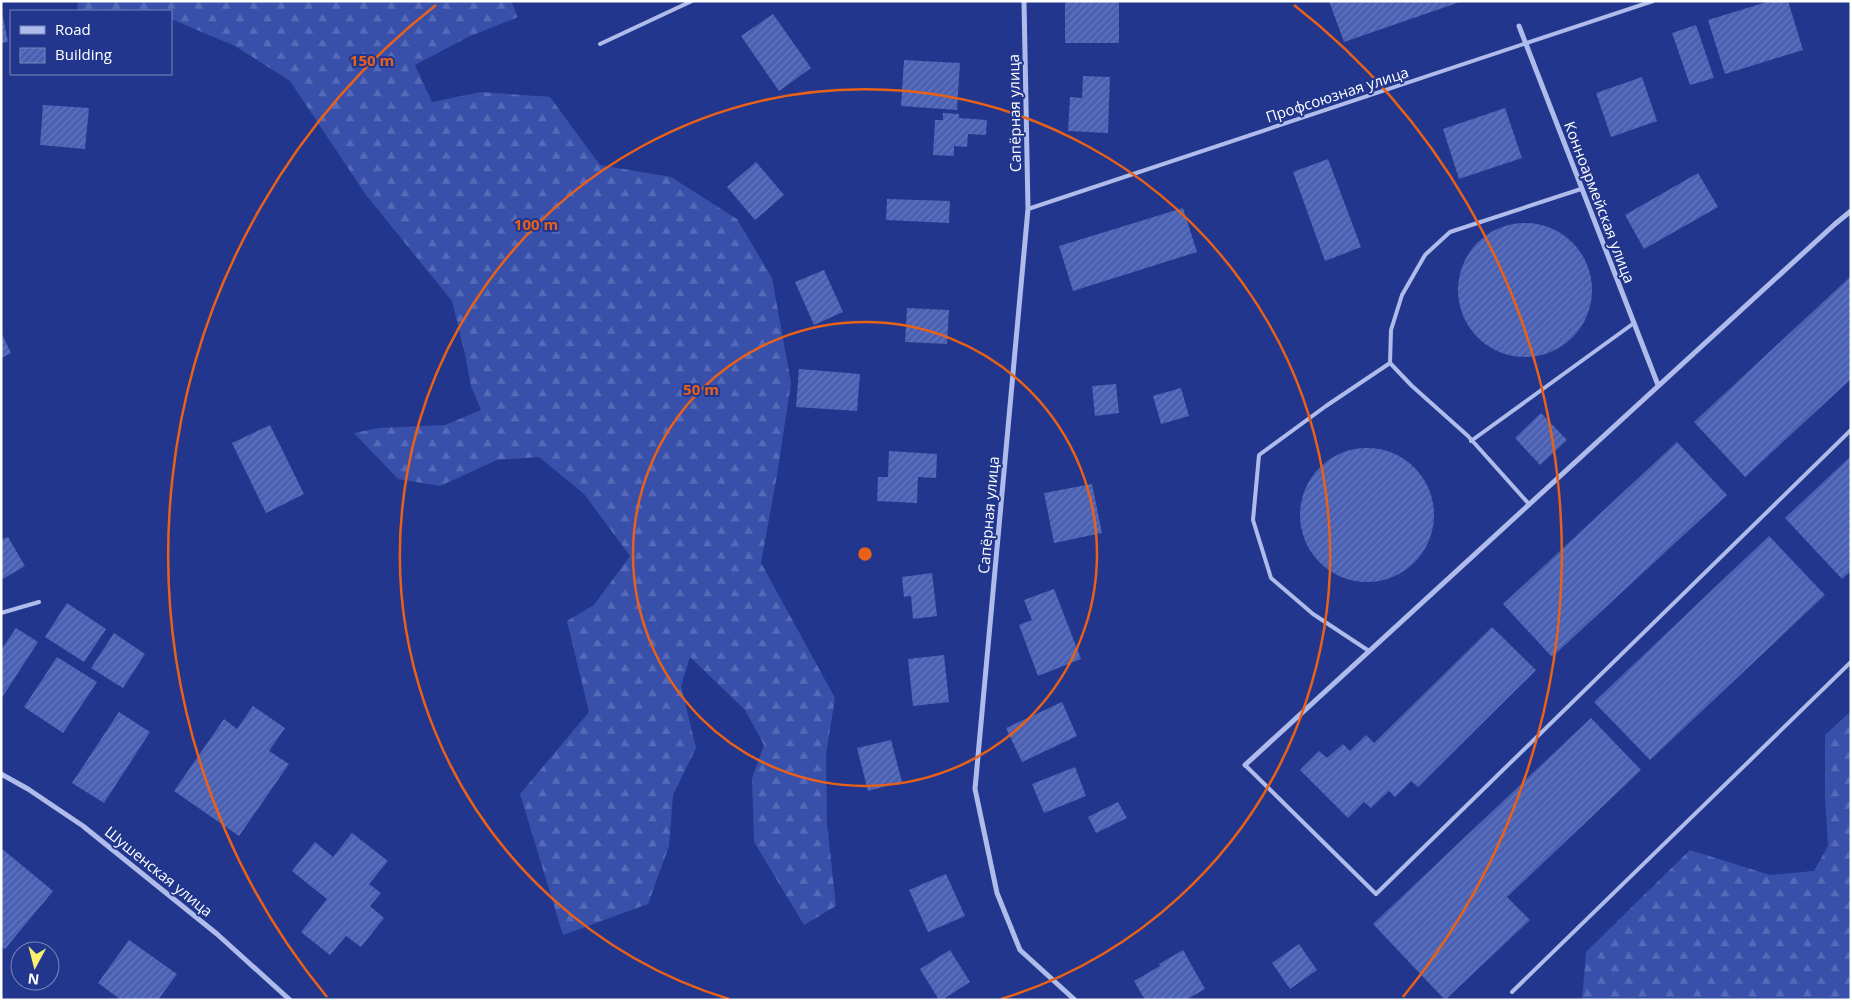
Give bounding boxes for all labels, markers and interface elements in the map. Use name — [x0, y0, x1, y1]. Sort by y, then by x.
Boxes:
legend — [10, 10, 172, 75]
text: Road — [55, 19, 91, 39]
text: Building — [55, 44, 112, 64]
text: 150 m — [350, 50, 394, 70]
street label: Сапёрная улица — [1003, 54, 1025, 172]
street label: Профсоюзная улица — [1263, 61, 1411, 127]
street label: Конноармейская улица — [1560, 118, 1640, 286]
text: 100 m — [514, 214, 558, 234]
text: 50 m — [683, 379, 719, 399]
street label: Сапёрная улица — [973, 455, 1003, 575]
centre of rings — [856, 545, 874, 563]
street label: Шушенская улица — [101, 821, 217, 921]
north arrow — [10, 941, 60, 991]
text: N — [27, 969, 40, 990]

